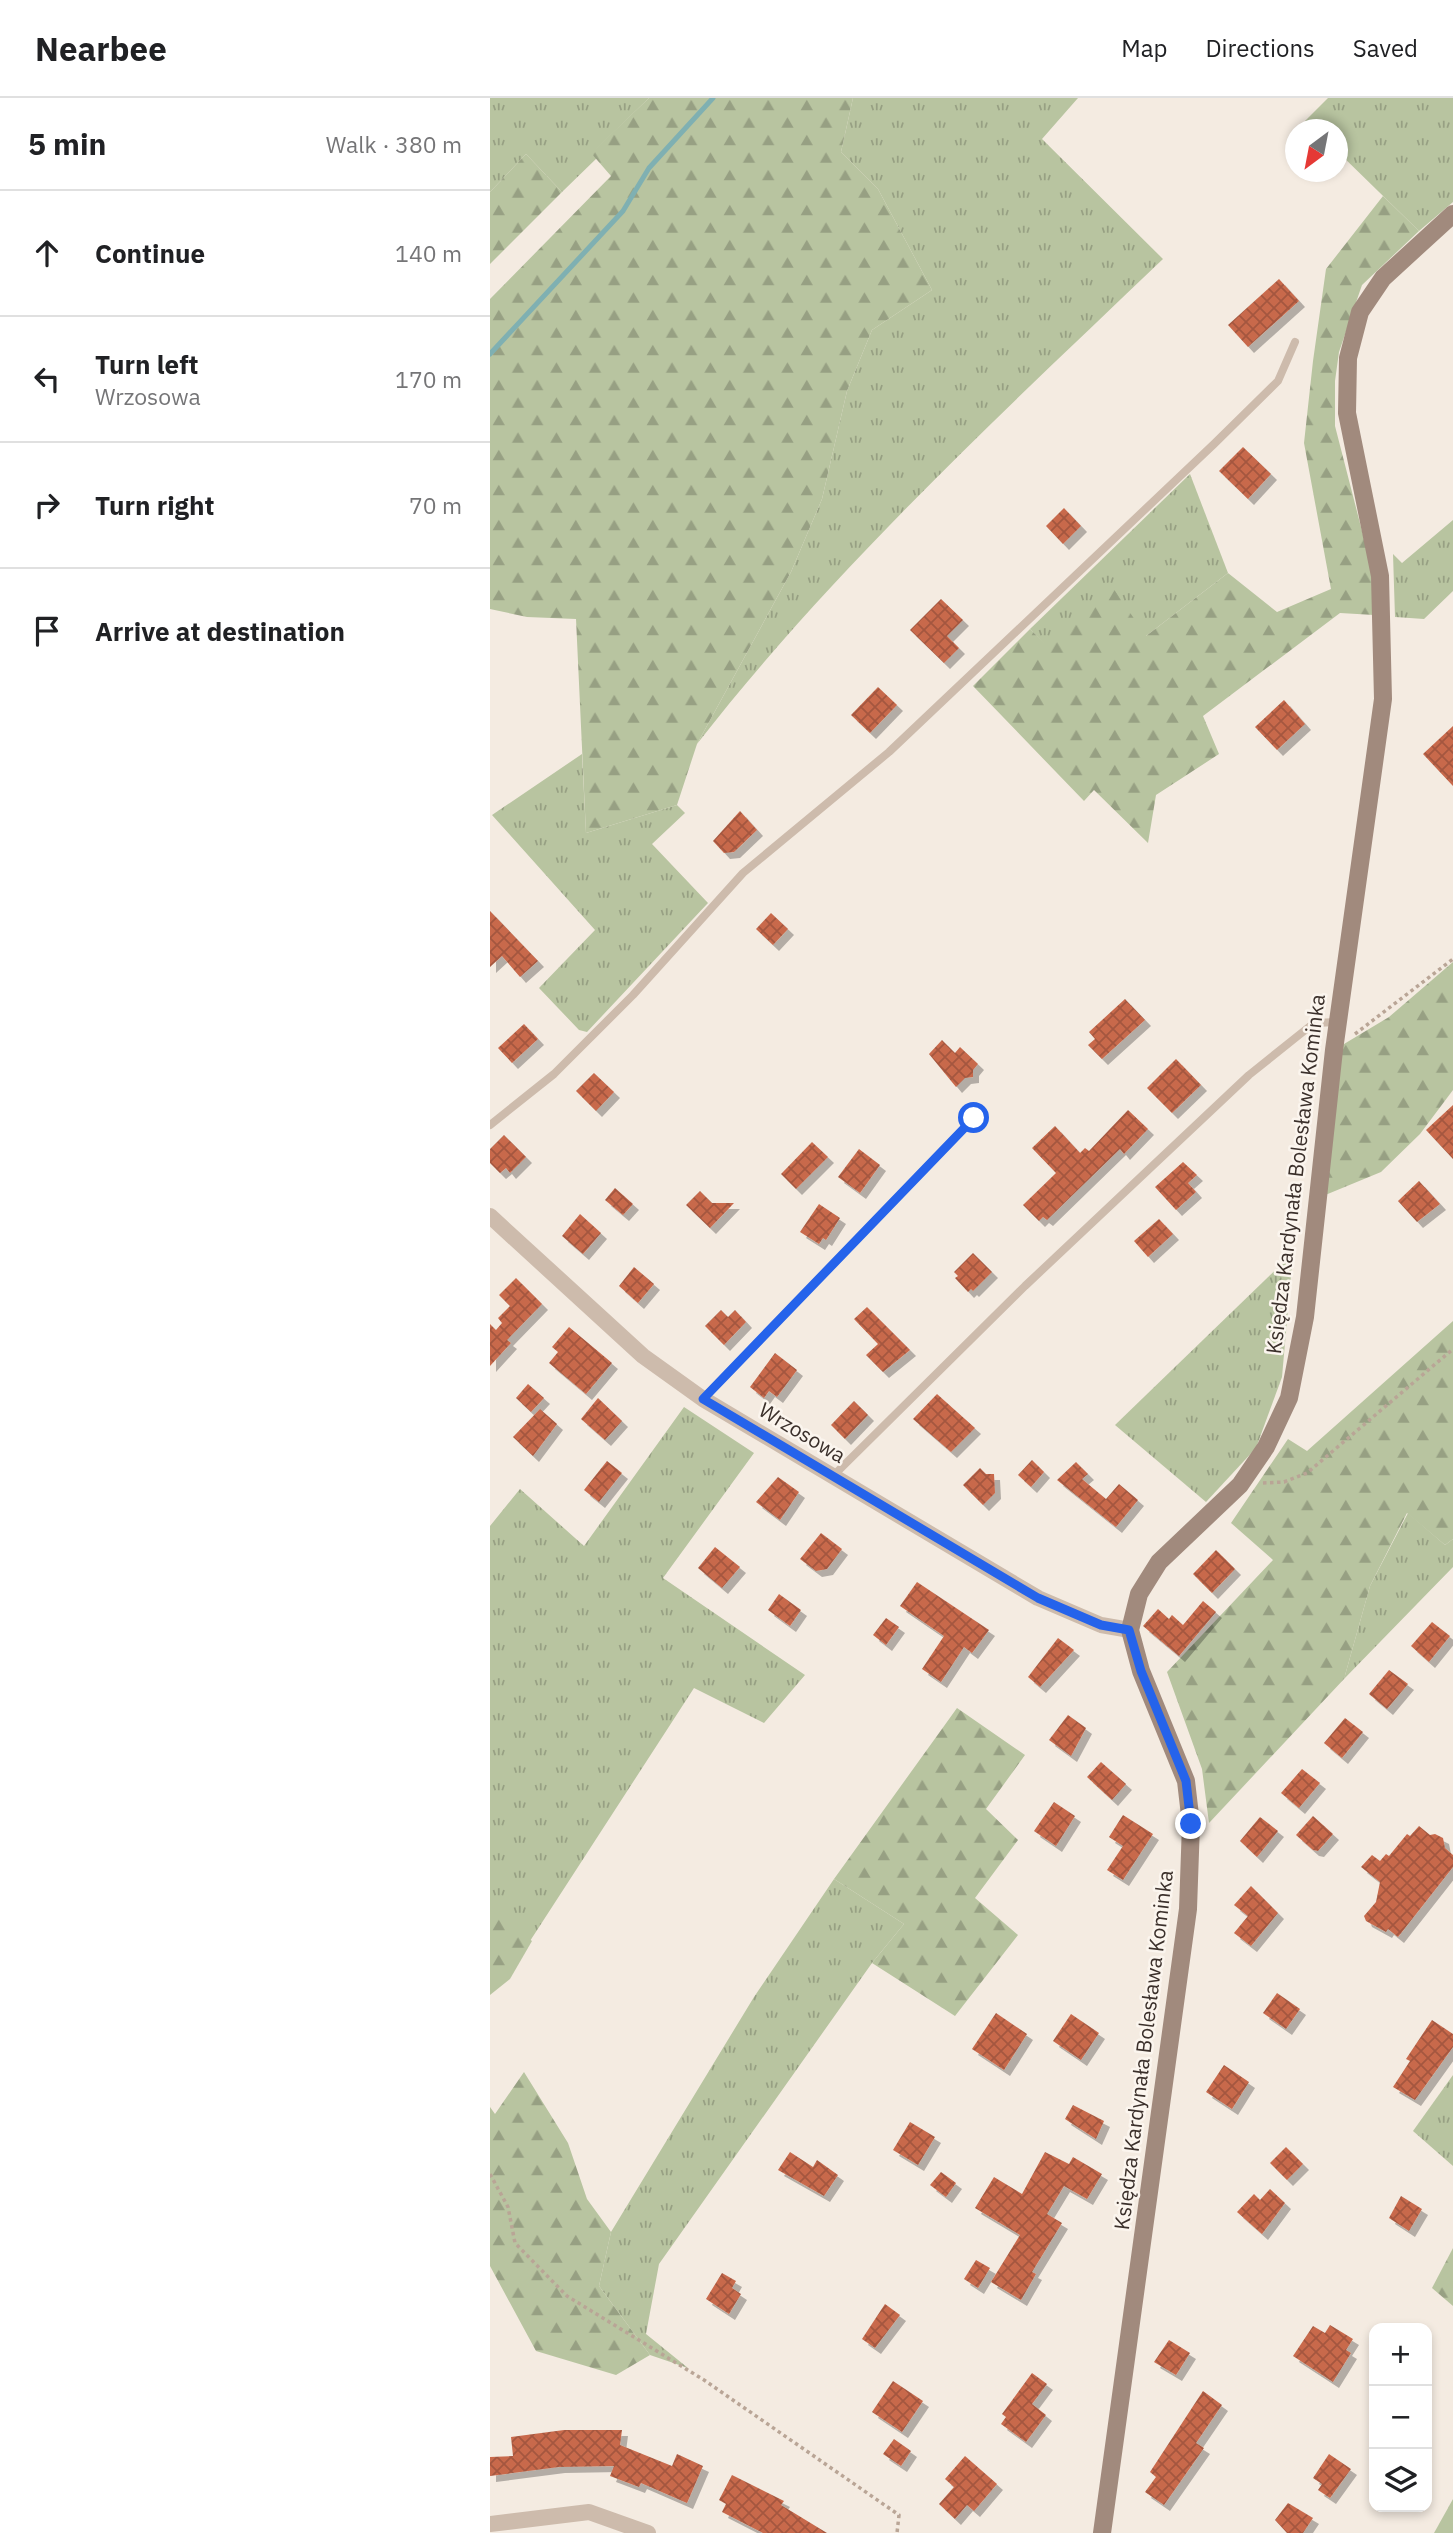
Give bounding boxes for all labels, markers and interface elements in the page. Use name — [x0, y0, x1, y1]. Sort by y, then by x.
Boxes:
text: Nearbee — [35, 27, 167, 70]
text: Map — [1121, 32, 1167, 64]
text: Directions — [1205, 32, 1315, 64]
text: Saved — [1353, 32, 1418, 64]
north arrow — [1285, 119, 1348, 182]
text: 5 min — [28, 124, 106, 163]
text: Walk · 380 m — [326, 129, 462, 159]
icon: ahead — [28, 234, 66, 272]
text: Continue — [95, 236, 205, 270]
text: 140 m — [395, 238, 462, 268]
text: Turn left — [95, 347, 198, 381]
icon: left — [28, 360, 66, 398]
text: 170 m — [395, 364, 462, 394]
text: Wrzosowa — [95, 381, 201, 411]
icon: right — [28, 486, 66, 524]
text: Turn right — [95, 488, 214, 522]
text: 70 m — [409, 490, 462, 520]
icon: arrive — [28, 612, 66, 650]
text: Arrive at destination — [95, 614, 345, 648]
street label: Księdza Kardynała Bolesława Kominka — [1259, 992, 1331, 1355]
route start — [958, 1102, 989, 1133]
street label: Wrzosowa — [754, 1395, 851, 1469]
route end — [1175, 1808, 1206, 1839]
street label: Księdza Kardynała Bolesława Kominka — [1107, 1868, 1179, 2231]
map controls — [1369, 2323, 1432, 2512]
button: + — [1369, 2323, 1432, 2386]
button: − — [1369, 2386, 1432, 2449]
button: layers — [1369, 2449, 1432, 2512]

